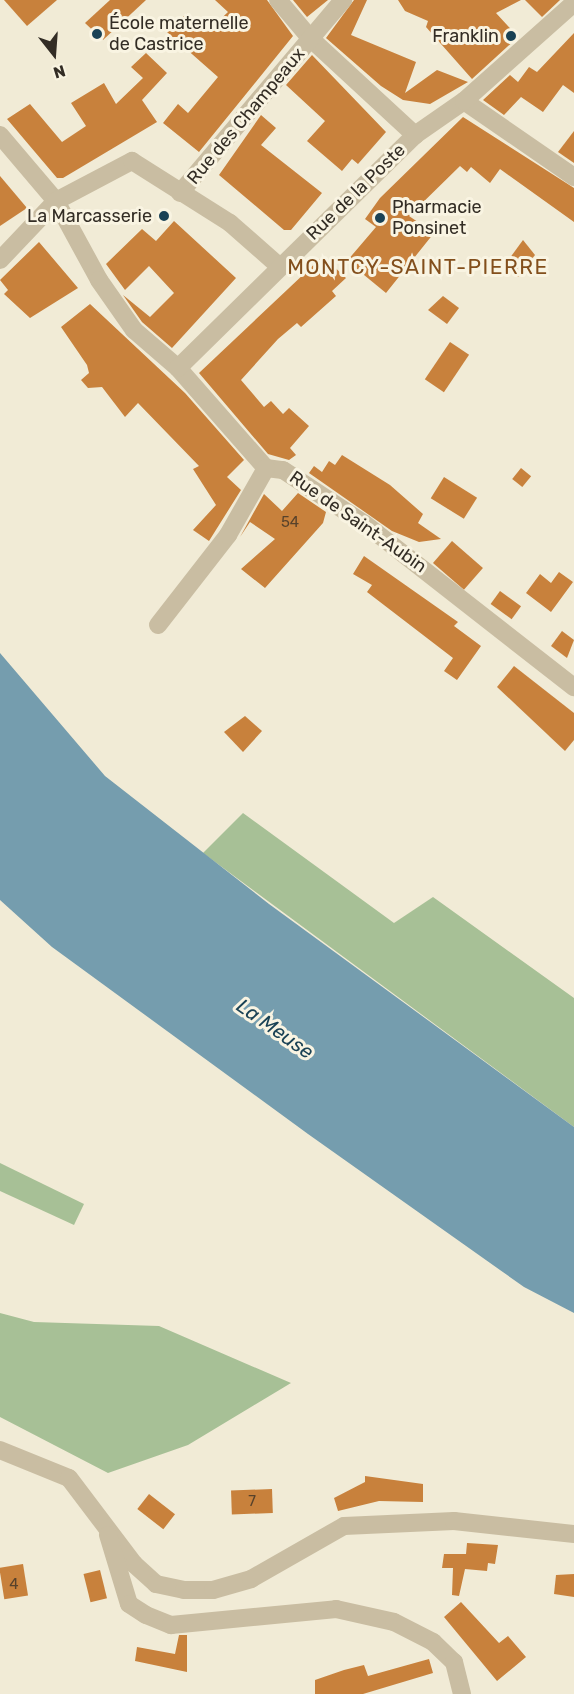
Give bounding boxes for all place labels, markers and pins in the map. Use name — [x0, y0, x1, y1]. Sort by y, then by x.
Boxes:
place label: École maternelle de Castrice — [109, 13, 249, 56]
place label: Franklin — [432, 25, 499, 47]
marker: École maternelle de Castrice — [90, 27, 104, 41]
marker: Franklin — [504, 29, 518, 43]
place label: Pharmacie Ponsinet — [392, 197, 482, 240]
place label: La Marcasserie — [27, 205, 152, 227]
marker: La Marcasserie — [157, 209, 171, 223]
marker: Pharmacie Ponsinet — [373, 211, 387, 225]

